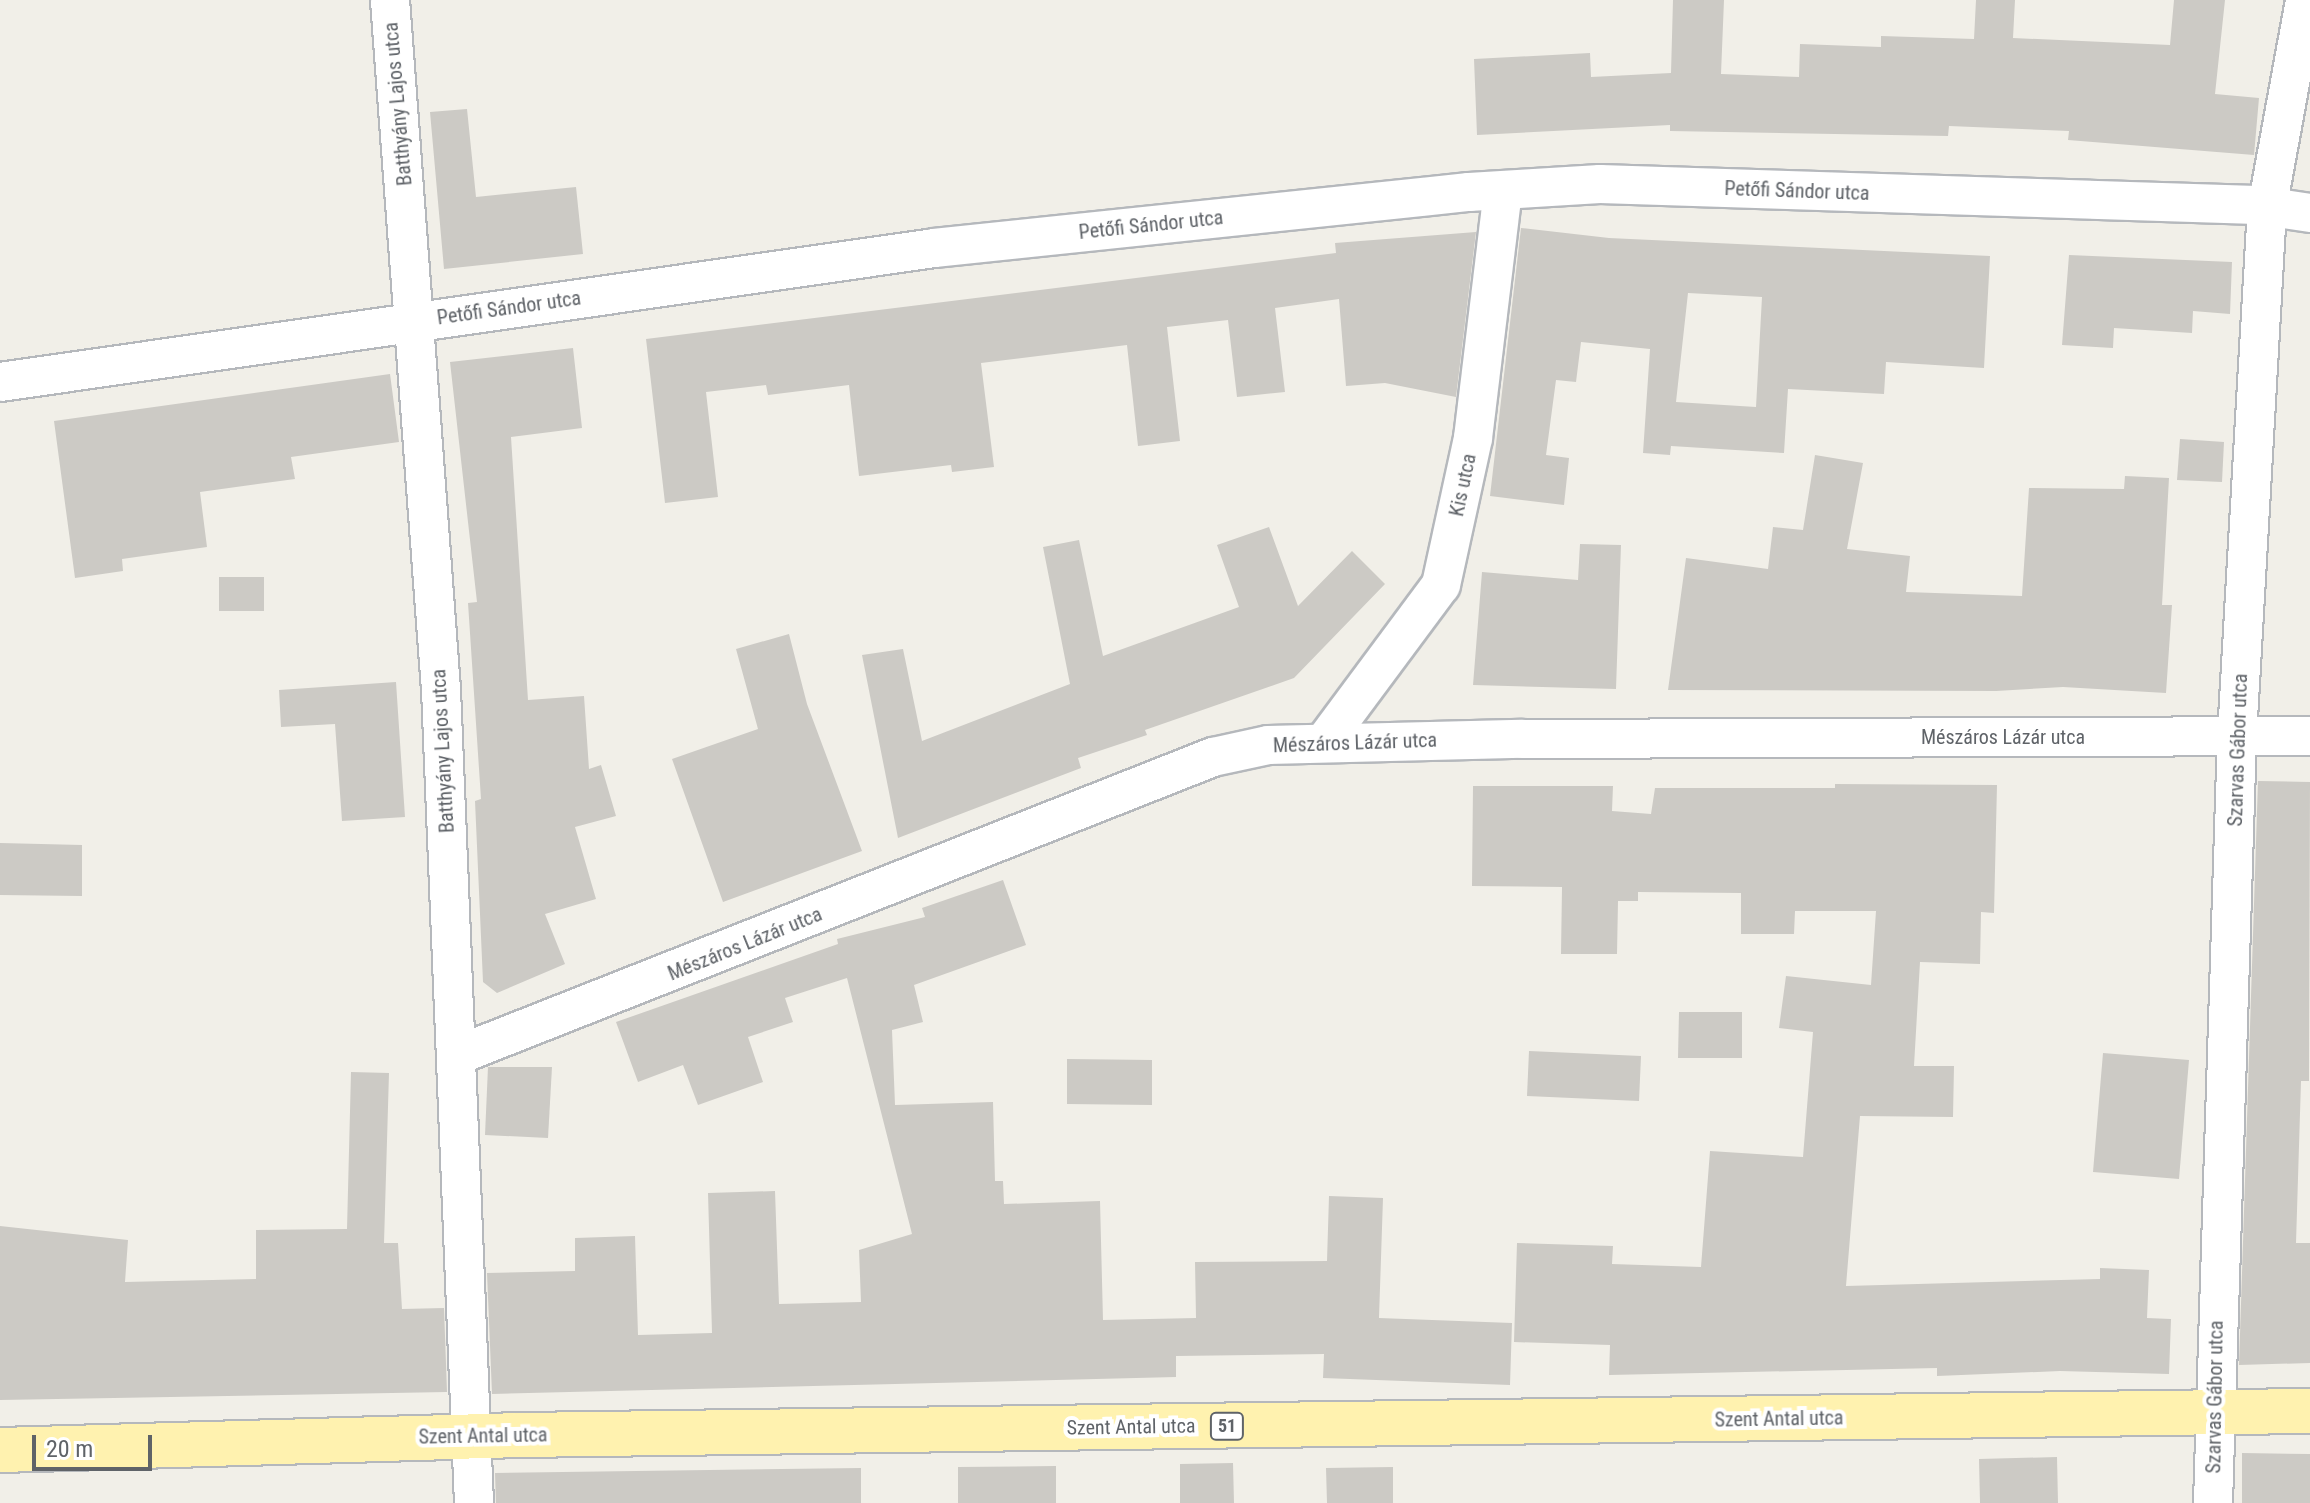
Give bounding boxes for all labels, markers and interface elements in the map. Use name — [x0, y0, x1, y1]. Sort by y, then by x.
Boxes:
street label: Batthyány Lajos utca — [379, 21, 417, 187]
street label: Petőfi Sándor utca — [1724, 176, 1870, 206]
street label: Petőfi Sándor utca — [1078, 205, 1224, 245]
street label: Petőfi Sándor utca — [435, 286, 583, 330]
street label: Kis utca — [1445, 451, 1481, 519]
street label: Batthyány Lajos utca — [427, 668, 459, 834]
street label: Szarvas Gábor utca — [2223, 673, 2253, 827]
street label: Mészáros Lázár utca — [1921, 725, 2085, 749]
street label: Mészáros Lázár utca — [1273, 728, 1437, 758]
street label: Mészáros Lázár utca — [664, 902, 826, 986]
street label: Szarvas Gábor utca — [2202, 1320, 2228, 1474]
street label: Szent Antal utca — [1714, 1406, 1844, 1432]
road number: 51 — [1209, 1412, 1245, 1440]
street label: Szent Antal utca — [1066, 1414, 1196, 1440]
scale bar — [36, 1419, 156, 1469]
street label: Szent Antal utca — [418, 1423, 548, 1449]
text: 20 m — [46, 1435, 93, 1463]

